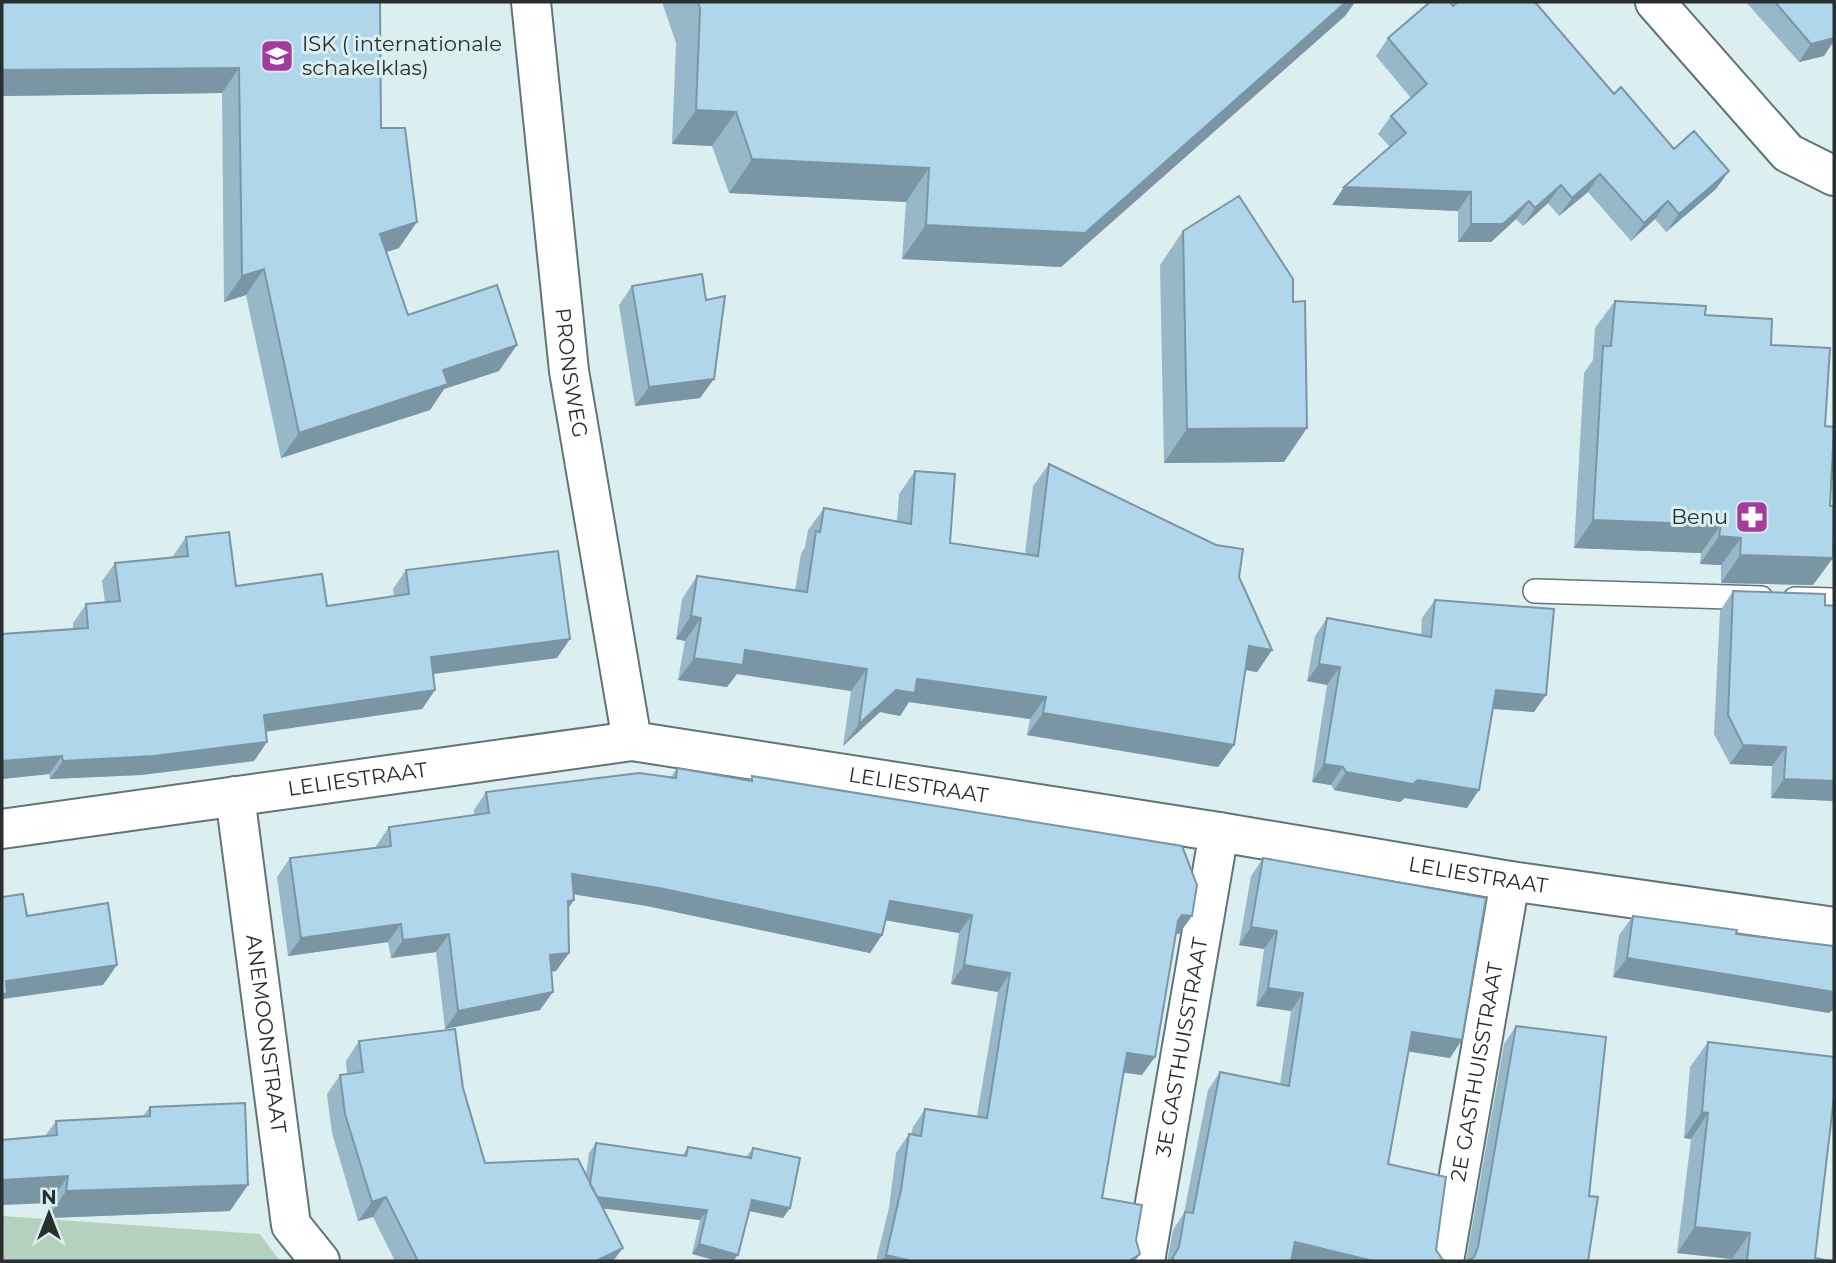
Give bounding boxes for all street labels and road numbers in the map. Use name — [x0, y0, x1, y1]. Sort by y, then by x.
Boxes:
street label: PRONSWEG — [551, 307, 593, 440]
street label: LELIESTRAAT — [286, 757, 429, 801]
street label: LELIESTRAAT — [847, 762, 990, 808]
street label: LELIESTRAAT — [1407, 851, 1550, 898]
street label: ANEMOONSTRAAT — [241, 933, 292, 1135]
street label: 3E GASTHUISSTRAAT — [1150, 936, 1213, 1159]
street label: 2E GASTHUISSTRAAT — [1445, 960, 1508, 1183]

